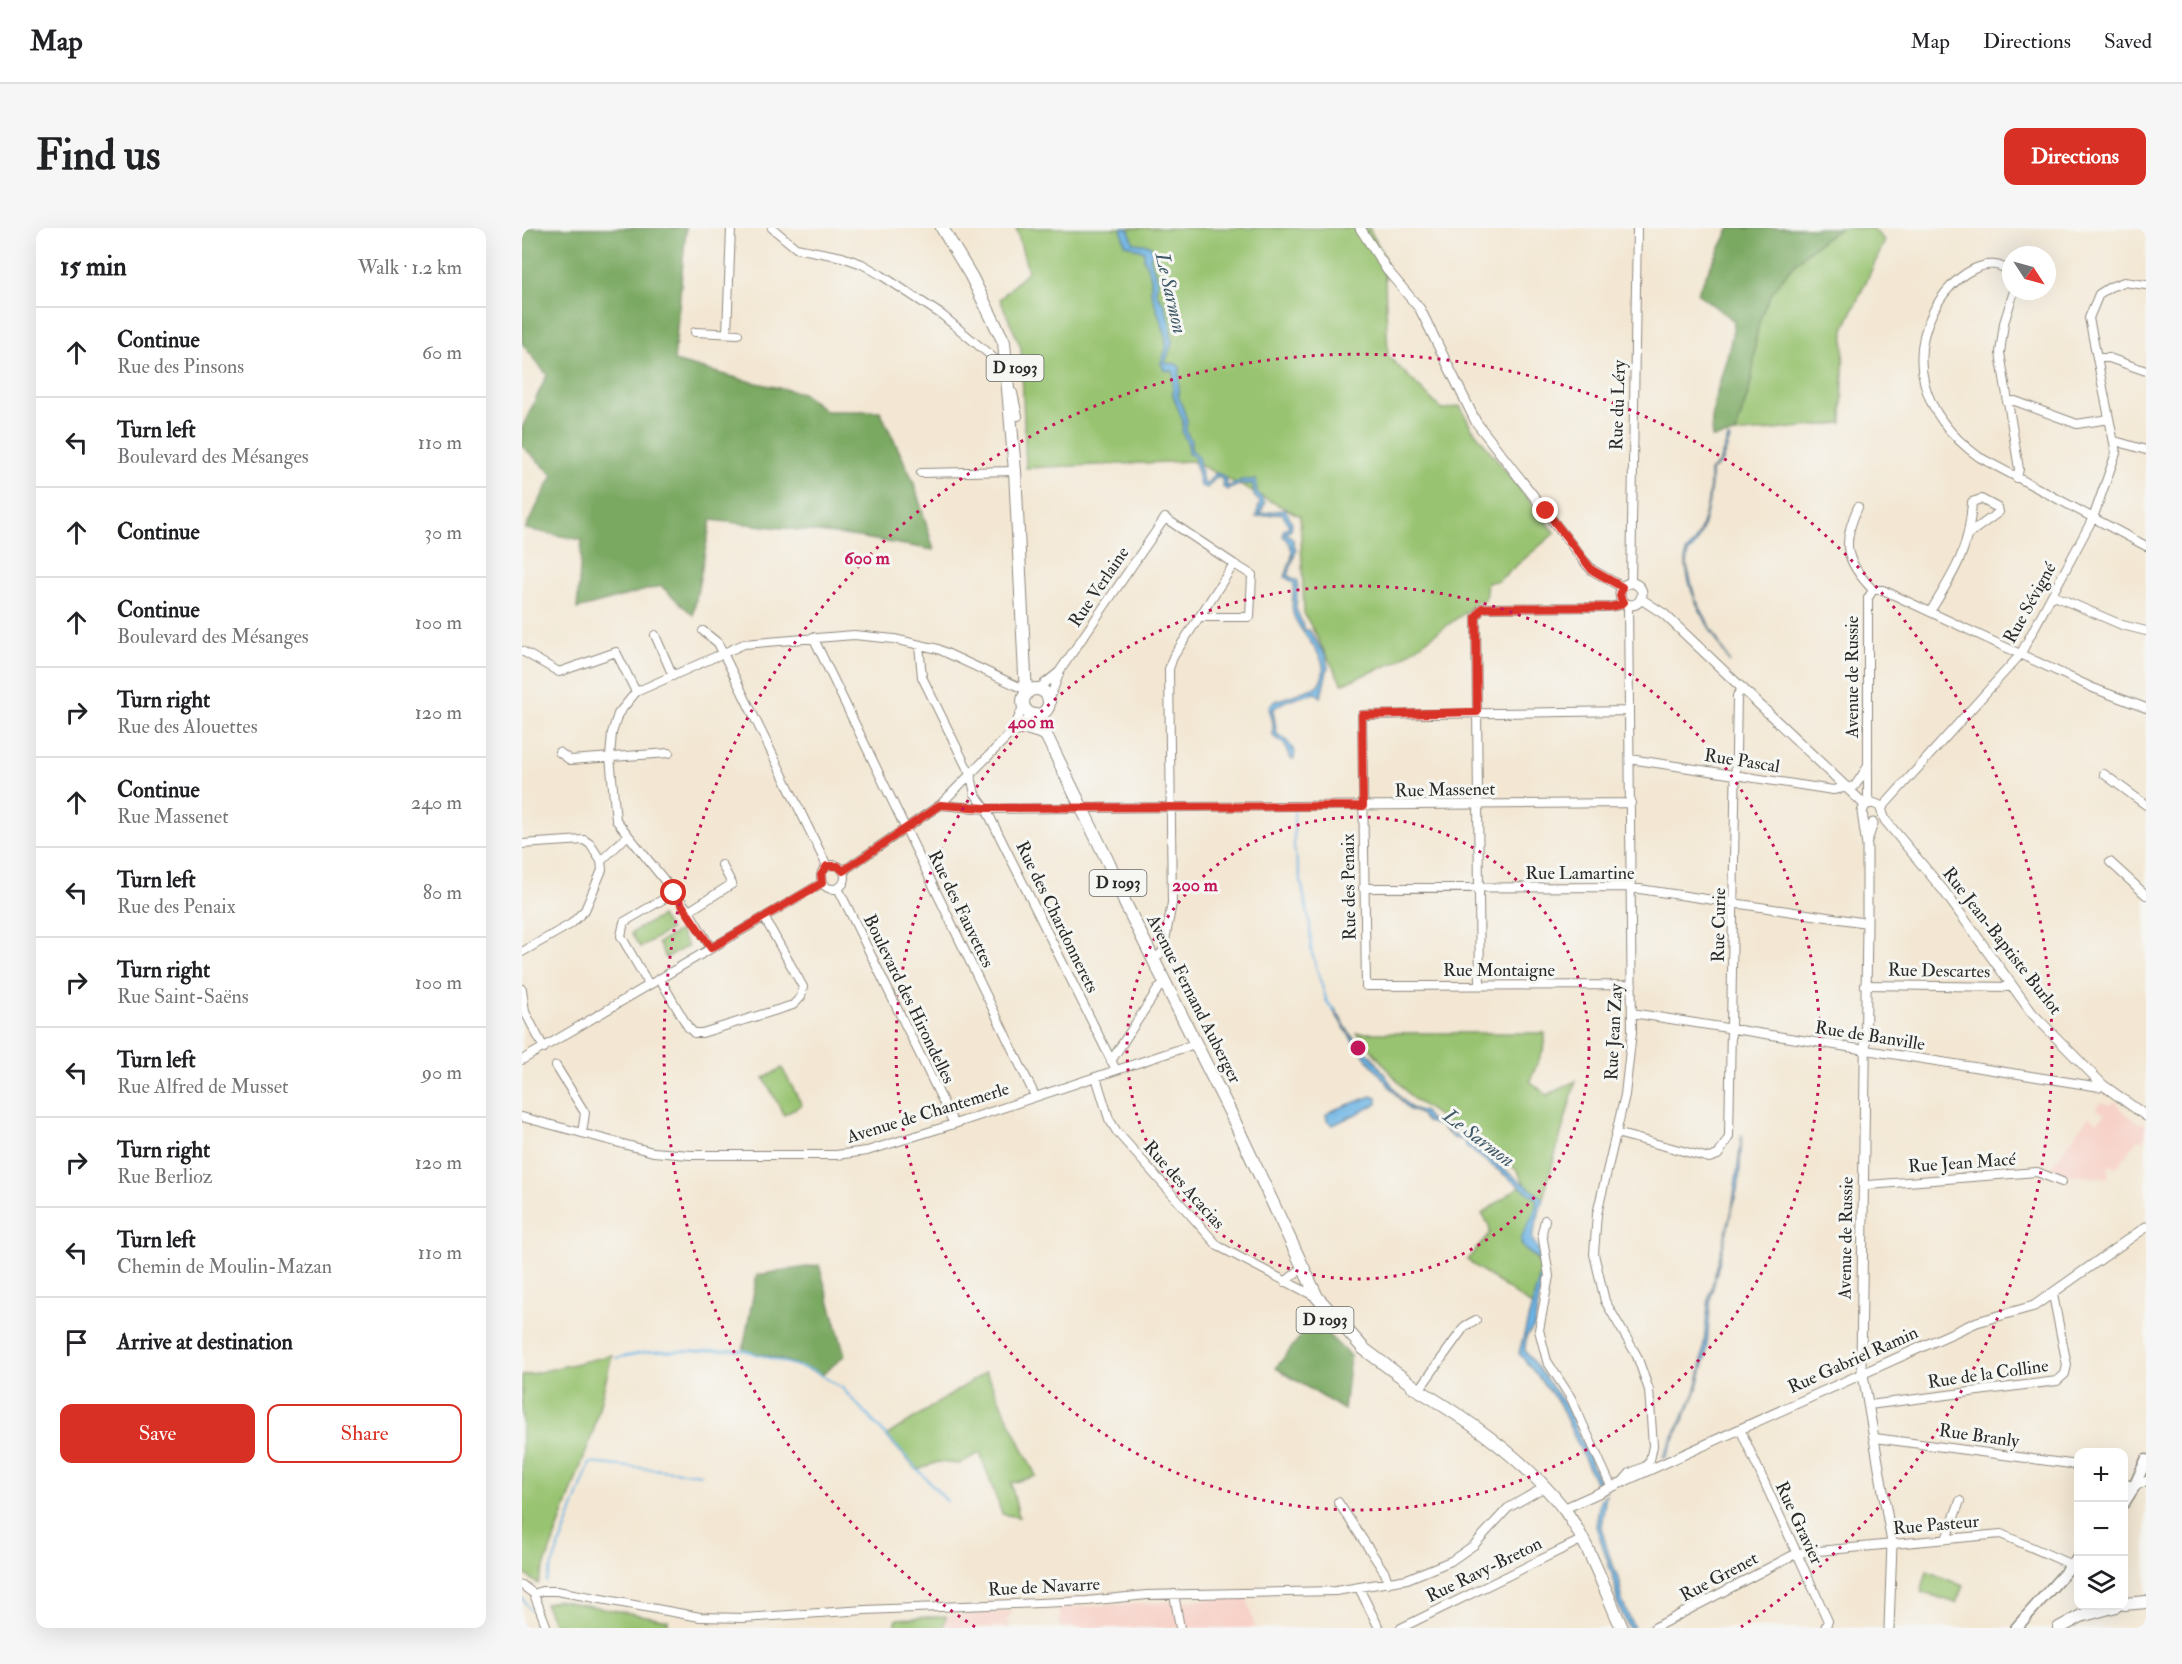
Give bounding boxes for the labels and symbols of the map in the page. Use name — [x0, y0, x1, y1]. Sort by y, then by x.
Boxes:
north arrow — [2002, 246, 2056, 300]
water label: Le Sarmon — [1149, 249, 1192, 336]
road number: D 1093 — [986, 355, 1044, 381]
street label: Rue du Léry — [1605, 358, 1631, 451]
route end — [1532, 497, 1558, 523]
street label: Rue Verlaine — [1064, 542, 1135, 632]
text: 600 m — [844, 547, 891, 570]
street label: Rue Sévigné — [1998, 558, 2062, 648]
street label: Avenue de Russie — [1841, 615, 1864, 739]
text: 400 m — [1007, 711, 1055, 734]
street label: Rue Pascal — [1703, 744, 1782, 778]
street label: Rue Massenet — [1395, 778, 1496, 802]
street label: Rue des Penaix — [1337, 833, 1361, 941]
street label: Rue des Chardonnerets — [1010, 837, 1104, 997]
street label: Rue des Fauvettes — [923, 847, 999, 971]
street label: Rue Lamartine — [1525, 862, 1635, 885]
street label: Rue Jean-Baptiste Burlot — [1937, 863, 2067, 1020]
road number: D 1093 — [1090, 870, 1146, 896]
text: 200 m — [1172, 874, 1219, 897]
route start — [660, 879, 686, 905]
street label: Rue Curie — [1707, 887, 1731, 963]
street label: Boulevard des Hirondelles — [858, 910, 960, 1088]
street label: Avenue Fernand Auberger — [1141, 910, 1247, 1087]
street label: Rue Montaigne — [1443, 959, 1555, 982]
street label: Rue Descartes — [1888, 959, 1990, 983]
street label: Rue Jean Zay — [1600, 982, 1628, 1081]
street label: Rue de Banville — [1813, 1016, 1927, 1056]
centre of rings — [1348, 1038, 1368, 1058]
street label: Avenue de Chantemerle — [843, 1077, 1013, 1149]
water label: Le Sarmon — [1438, 1103, 1519, 1173]
street label: Rue des Acacias — [1138, 1136, 1230, 1234]
street label: Rue Jean Macé — [1907, 1148, 2017, 1178]
street label: Avenue de Russie — [1833, 1176, 1859, 1301]
road number: D 1093 — [1296, 1307, 1354, 1333]
street label: Rue Gabriel Ramin — [1784, 1321, 1922, 1399]
street label: Rue de la Colline — [1926, 1354, 2050, 1394]
street label: Rue Branly — [1937, 1419, 2022, 1453]
street label: Rue Gravier — [1770, 1478, 1828, 1568]
street label: Rue Pasteur — [1892, 1510, 1980, 1540]
street label: Rue Ravy-Breton — [1422, 1532, 1546, 1608]
street label: Rue Grenet — [1676, 1547, 1762, 1607]
street label: Rue de Navarre — [987, 1573, 1101, 1601]

